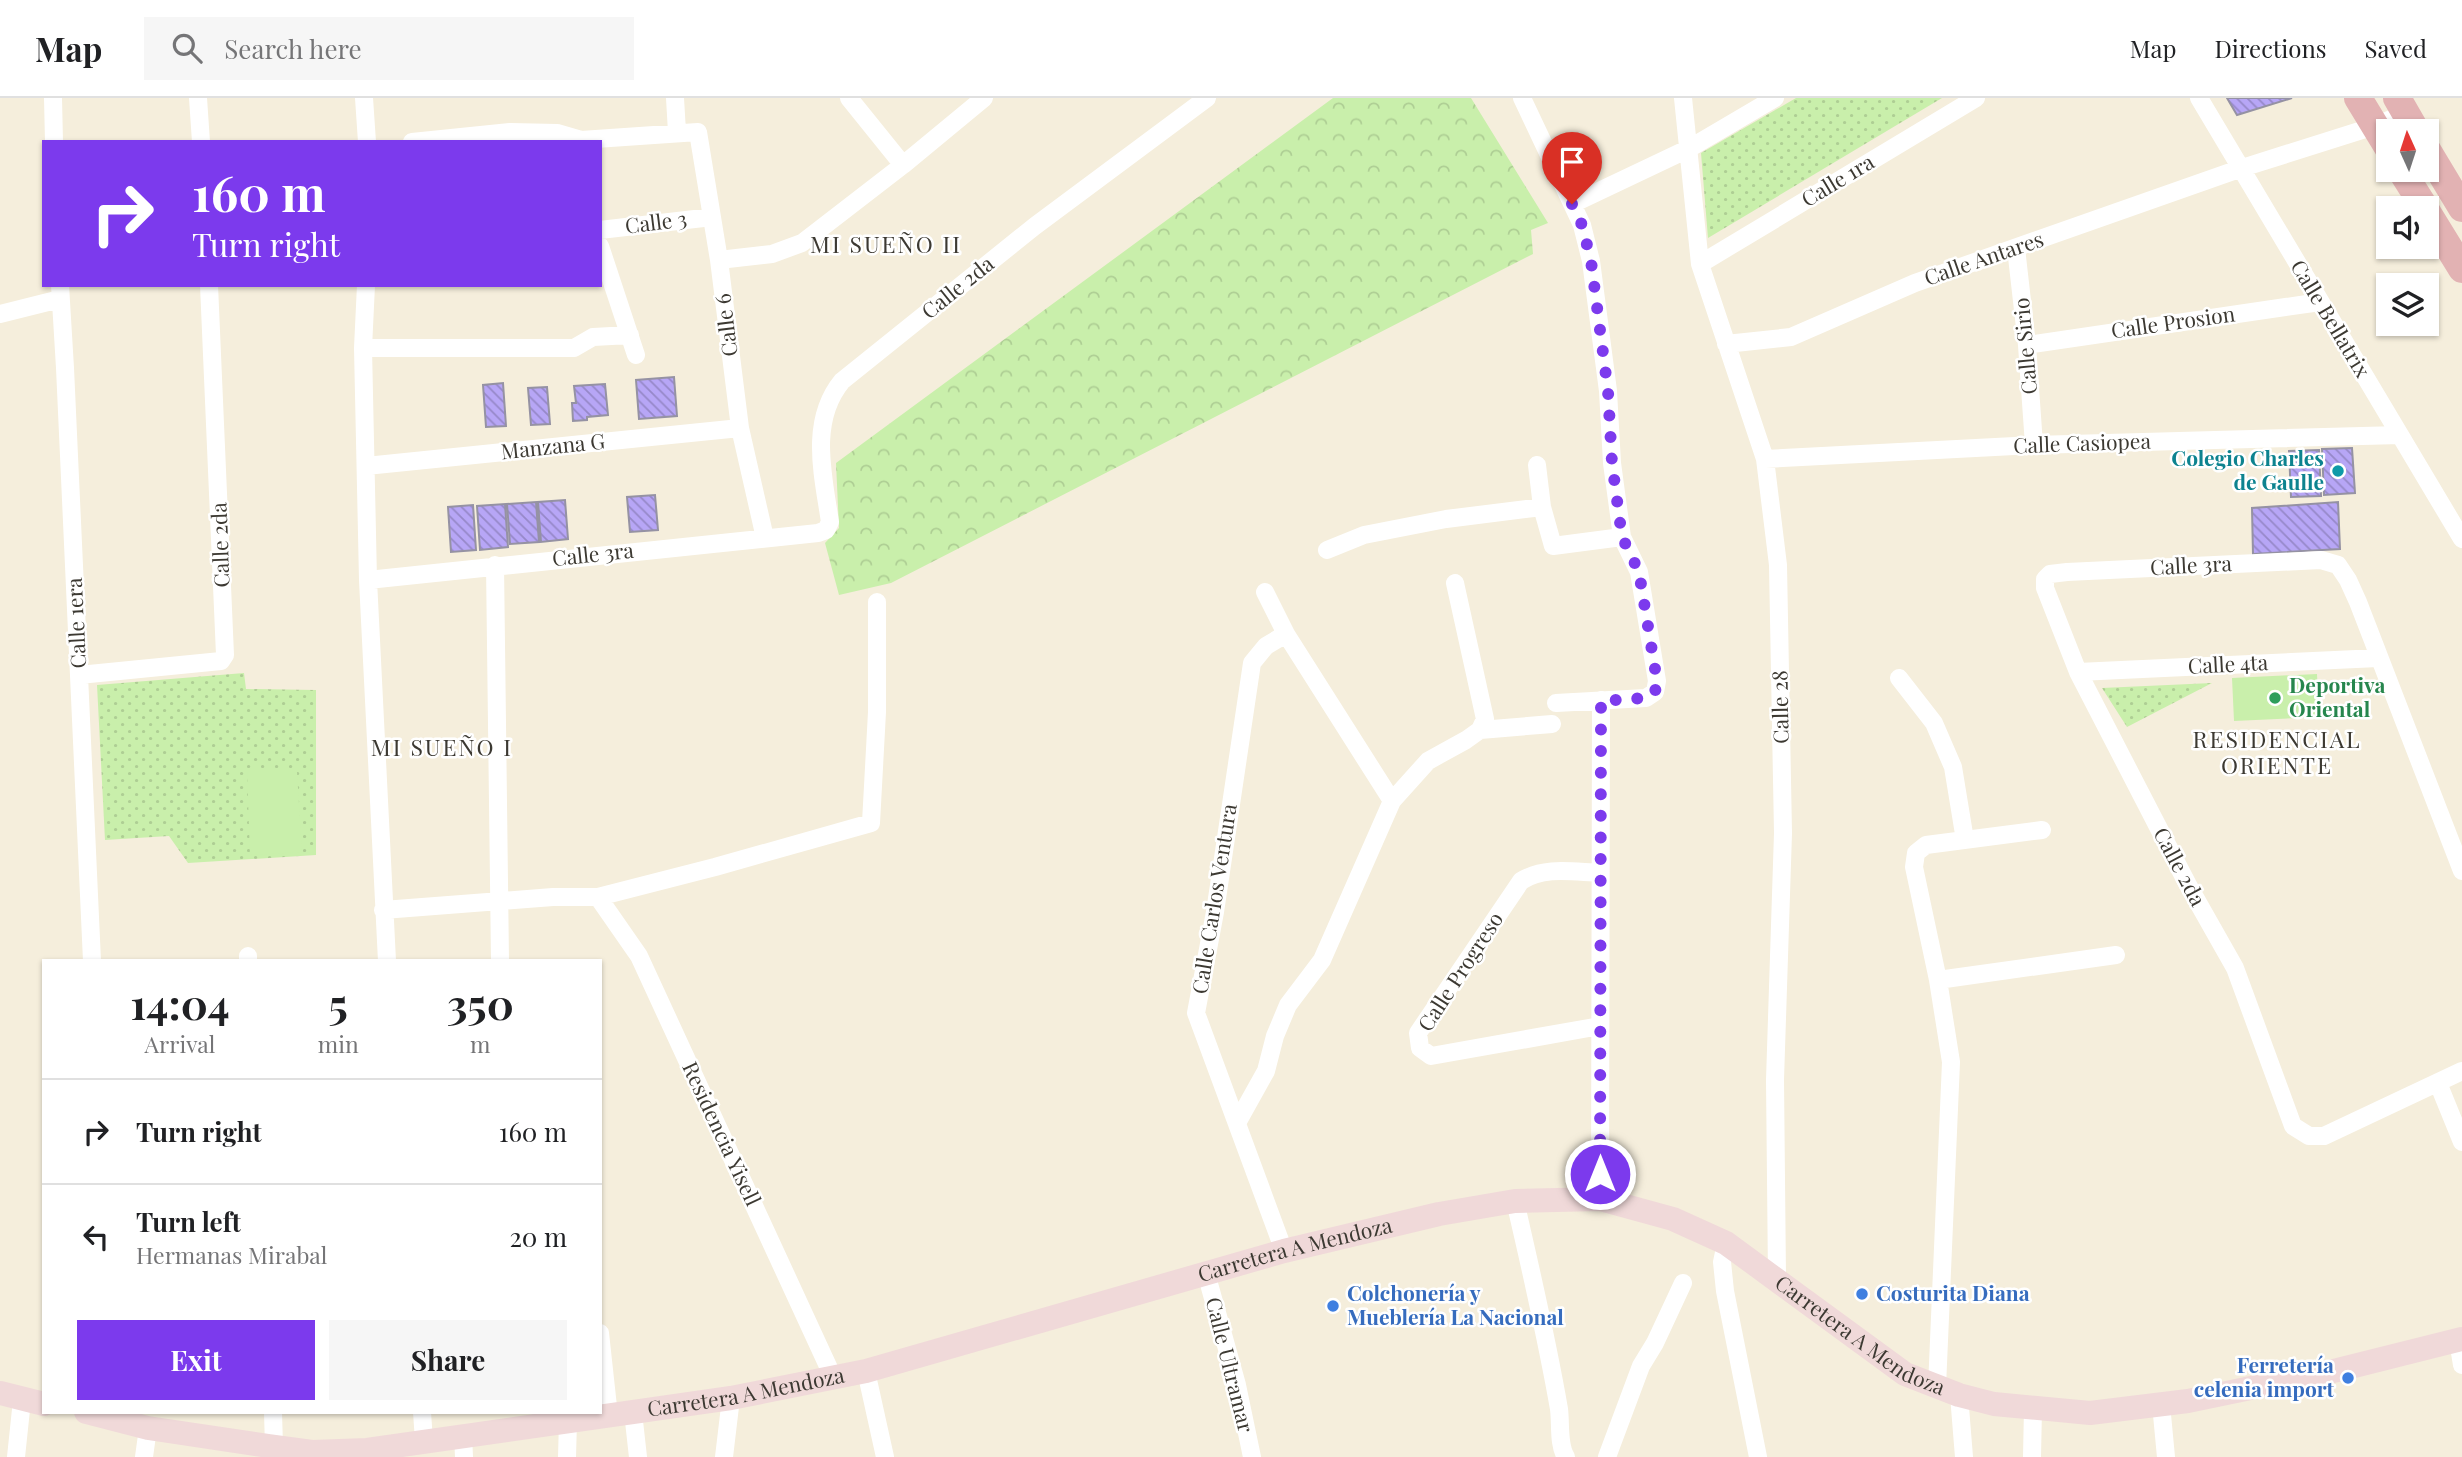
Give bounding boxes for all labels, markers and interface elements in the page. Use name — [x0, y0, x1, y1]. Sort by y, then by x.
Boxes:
search box — [144, 17, 634, 80]
text: Map — [35, 26, 102, 70]
icon: search — [168, 29, 206, 67]
text: Search here — [224, 31, 362, 66]
text: Map — [2130, 32, 2176, 64]
text: Directions — [2214, 32, 2327, 64]
text: Saved — [2365, 32, 2427, 64]
north arrow — [2376, 119, 2440, 182]
map controls — [2376, 119, 2439, 336]
pin — [1542, 132, 1602, 204]
icon: arrive — [1553, 143, 1591, 181]
street label: Calle 1ra — [1795, 146, 1879, 212]
text: 160 m — [192, 159, 326, 224]
icon: right — [77, 168, 168, 259]
button: sound — [2376, 196, 2439, 259]
street label: Calle 3 — [623, 203, 688, 239]
text: Turn right — [192, 222, 340, 265]
street label: Calle Antares — [1920, 224, 2047, 291]
district label: MI SUEÑO II — [810, 228, 962, 259]
street label: Calle 2da — [915, 248, 999, 324]
street label: Calle Bellatrix — [2286, 254, 2378, 382]
button: layers — [2376, 273, 2439, 336]
street label: Calle 6 — [707, 292, 743, 358]
street label: Calle Sirio — [2006, 297, 2042, 396]
street label: Calle Prosion — [2109, 298, 2237, 344]
street label: Manzana G — [499, 426, 606, 464]
street label: Calle Casiopea — [2013, 426, 2152, 458]
place label: Colegio Charles de Gaulle — [2171, 443, 2324, 495]
marker: Colegio Charles de Gaulle — [2330, 463, 2346, 479]
street label: Calle 2da — [204, 501, 234, 588]
street label: Calle 3ra — [551, 535, 635, 571]
street label: Calle 3ra — [2149, 548, 2233, 580]
street label: Calle 1era — [59, 577, 91, 669]
street label: Calle 4ta — [2187, 647, 2269, 679]
street label: Calle 28 — [1764, 670, 1794, 744]
place label: Deportiva Oriental — [2289, 670, 2386, 722]
marker: Deportiva Oriental — [2267, 690, 2283, 706]
district label: RESIDENCIAL ORIENTE — [2193, 723, 2361, 780]
district label: MI SUEÑO I — [371, 731, 513, 762]
street label: Calle Carlos Ventura — [1184, 801, 1242, 996]
street label: Calle 2da — [2148, 822, 2213, 911]
street label: Calle Progreso — [1410, 906, 1508, 1036]
text: 14:04 — [130, 975, 230, 1031]
text: 5 — [329, 975, 348, 1031]
text: 350 — [447, 975, 514, 1031]
text: Arrival — [144, 1028, 215, 1059]
text: min — [318, 1028, 359, 1059]
text: m — [470, 1028, 491, 1059]
street label: Residencia Yisell — [677, 1056, 769, 1210]
icon: right — [77, 1113, 115, 1151]
text: Turn right — [136, 1114, 262, 1149]
text: 160 m — [499, 1114, 567, 1149]
position arrow — [1563, 1137, 1637, 1211]
text: Turn left — [136, 1204, 241, 1239]
street label: Carretera A Mendoza — [1194, 1210, 1395, 1287]
icon: left — [77, 1218, 115, 1256]
text: 20 m — [509, 1219, 567, 1254]
text: Hermanas Mirabal — [136, 1239, 327, 1270]
street label: Carretera A Mendoza — [1770, 1268, 1950, 1400]
place label: Colchonería y Mueblería La Nacional — [1347, 1278, 1564, 1330]
place label: Costurita Diana — [1876, 1278, 2030, 1306]
marker: Costurita Diana — [1854, 1286, 1870, 1302]
street label: Calle Ultramar — [1201, 1294, 1261, 1436]
marker: Colchonería y Mueblería La Nacional — [1325, 1298, 1341, 1314]
button: Exit — [77, 1320, 315, 1400]
button: Share — [329, 1320, 567, 1400]
place label: Ferretería celenia import — [2194, 1350, 2335, 1402]
street label: Carretera A Mendoza — [645, 1360, 847, 1422]
marker: Ferretería celenia import — [2340, 1370, 2356, 1386]

